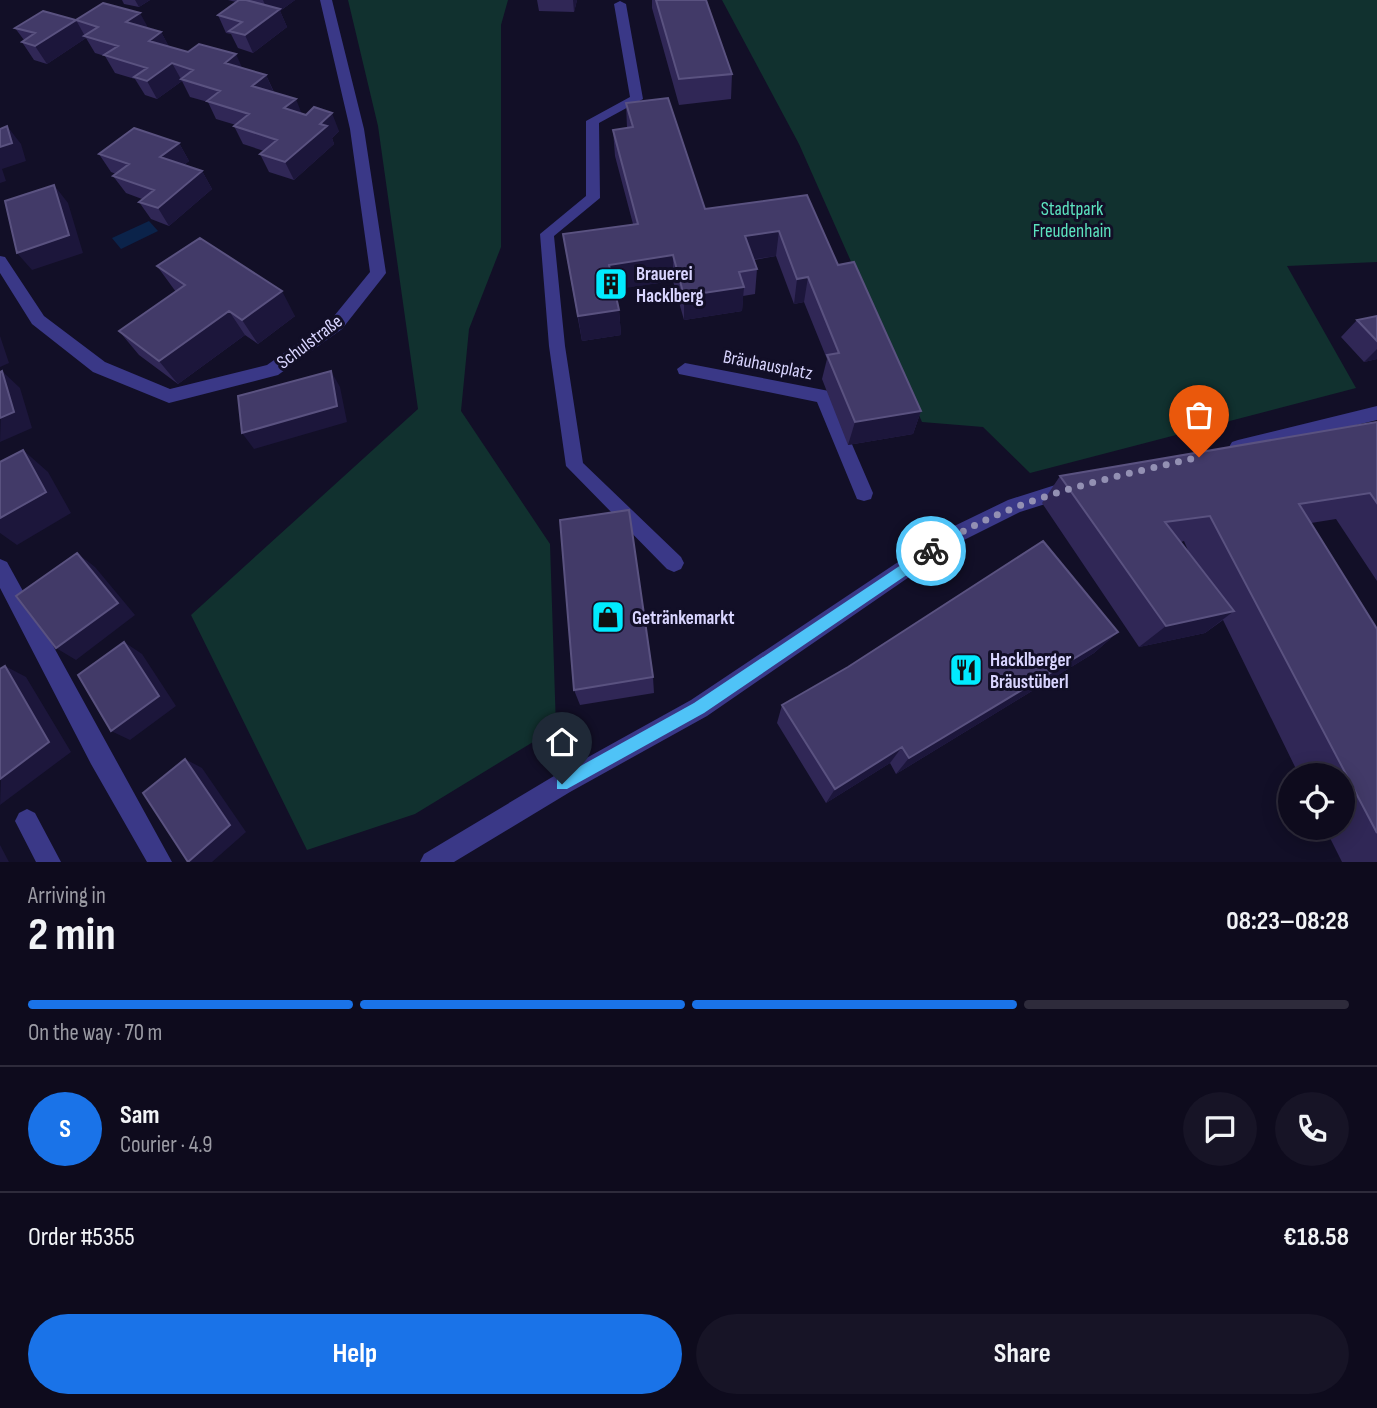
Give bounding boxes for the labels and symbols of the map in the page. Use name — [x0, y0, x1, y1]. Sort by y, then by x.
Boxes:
park label: Stadtpark Freudenhain — [1033, 198, 1111, 243]
place label: Brauerei Hacklberg — [636, 263, 704, 308]
building icon: Brauerei Hacklberg — [592, 265, 630, 303]
street label: Schulstraße — [273, 310, 347, 374]
street label: Bräuhausplatz — [721, 346, 815, 385]
pin — [1169, 385, 1229, 457]
courier — [896, 516, 966, 586]
shop icon: Getränkemarkt — [589, 598, 627, 636]
place label: Getränkemarkt — [632, 607, 735, 630]
place label: Hacklberger Bräustüberl — [990, 649, 1072, 694]
restaurant icon: Hacklberger Bräustüberl — [947, 651, 985, 689]
pin — [532, 712, 592, 784]

